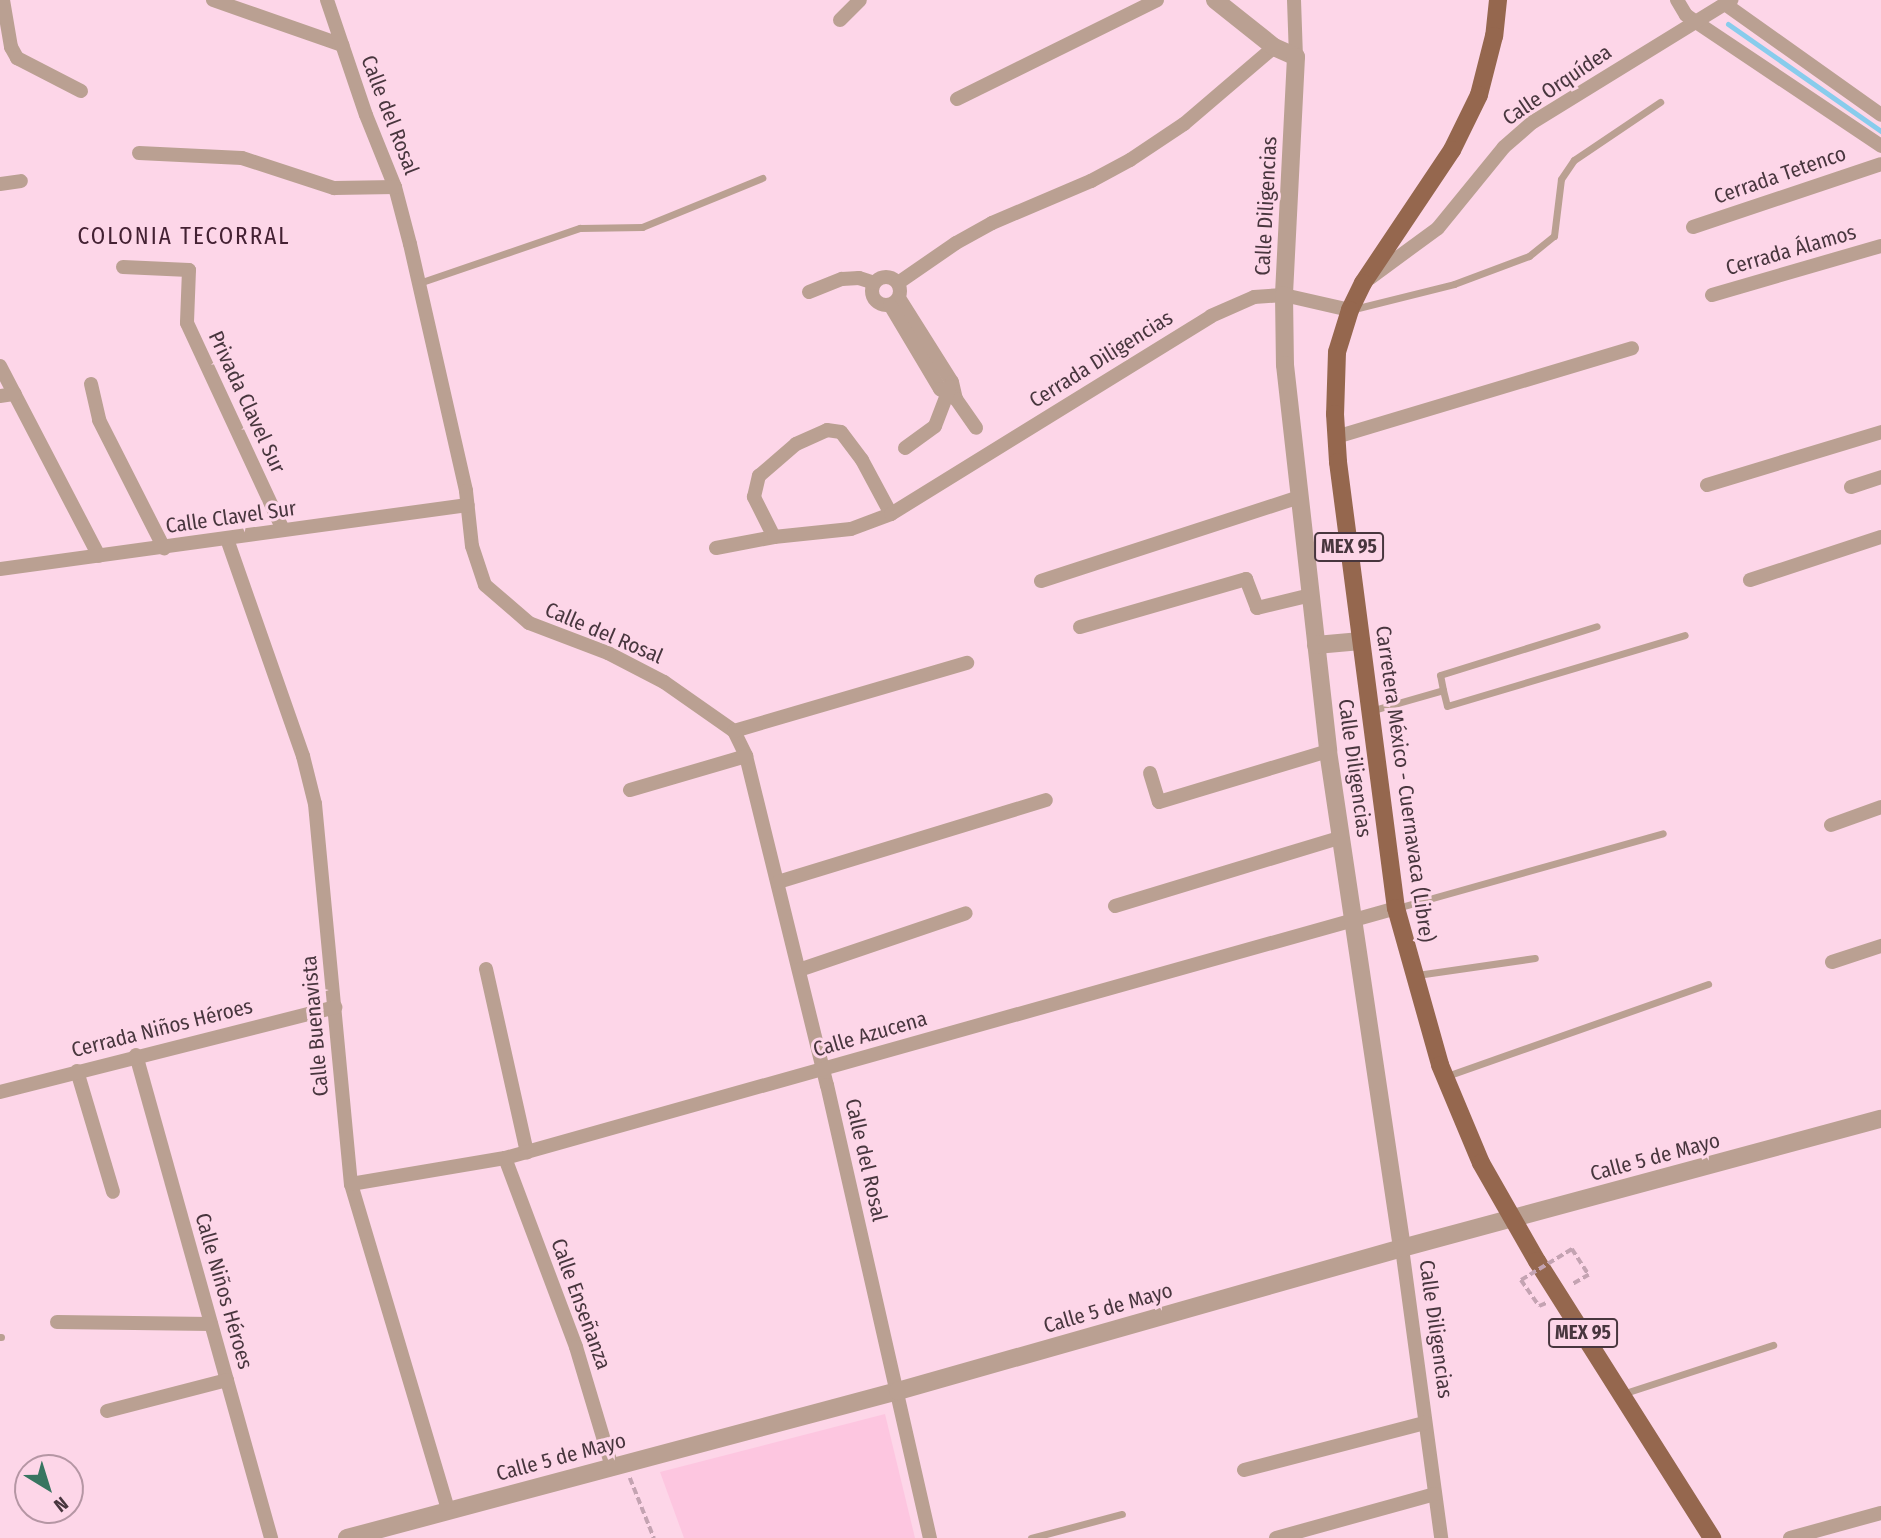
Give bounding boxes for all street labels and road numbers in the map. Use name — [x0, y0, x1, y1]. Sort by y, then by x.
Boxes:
street label: Calle Orquídea — [1498, 39, 1616, 131]
street label: Calle del Rosal — [356, 52, 424, 178]
street label: Calle Diligencias — [1250, 136, 1282, 276]
street label: Cerrada Tetenco — [1711, 141, 1849, 209]
street label: Cerrada Álamos — [1723, 219, 1859, 281]
street label: Cerrada Diligencias — [1025, 305, 1177, 413]
street label: Privada Clavel Sur — [203, 327, 291, 477]
street label: Calle Clavel Sur — [164, 495, 298, 539]
road number: MEX 95 — [1314, 532, 1384, 562]
street label: Calle del Rosal — [541, 597, 667, 669]
street label: Carretera México - Cuernavaca (Libre) — [1370, 624, 1440, 944]
street label: Calle Diligencias — [1333, 697, 1377, 839]
street label: Calle Buenavista — [296, 955, 334, 1097]
street label: Cerrada Niños Héroes — [69, 993, 255, 1063]
street label: Calle Azucena — [810, 1006, 930, 1062]
street label: Calle del Rosal — [840, 1096, 892, 1224]
street label: Calle 5 de Mayo — [1587, 1128, 1723, 1186]
street label: Calle Niños Héroes — [190, 1210, 258, 1372]
street label: Calle Enseñanza — [546, 1235, 616, 1373]
street label: Calle Diligencias — [1414, 1258, 1458, 1400]
street label: Calle 5 de Mayo — [1041, 1278, 1175, 1338]
road number: MEX 95 — [1548, 1317, 1618, 1348]
street label: Calle 5 de Mayo — [493, 1428, 629, 1486]

